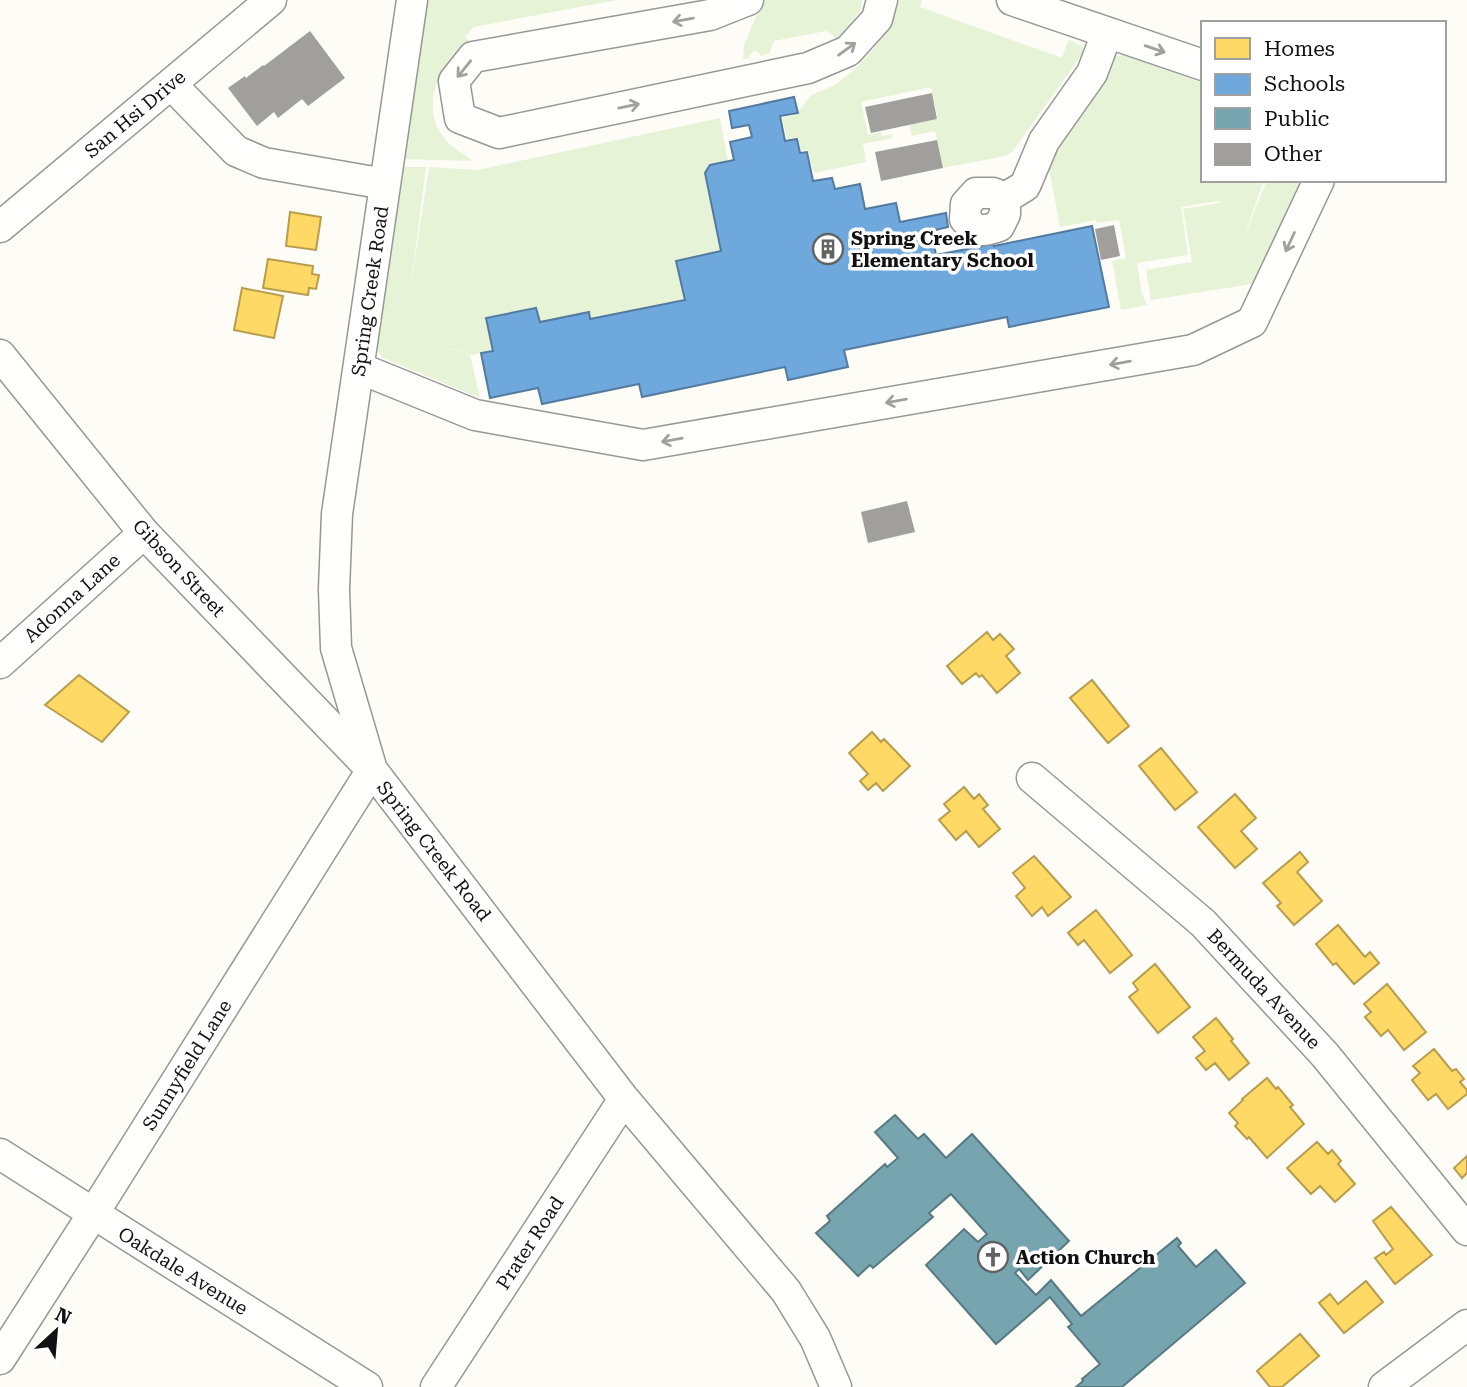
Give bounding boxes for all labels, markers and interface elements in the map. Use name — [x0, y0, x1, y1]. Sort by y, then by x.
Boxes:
one-way arrow — [672, 14, 695, 27]
legend — [1201, 21, 1446, 182]
text: Homes — [1264, 37, 1335, 61]
one-way arrow — [838, 42, 857, 57]
one-way arrow — [1143, 44, 1165, 56]
one-way arrow — [456, 59, 472, 77]
street label: San Hsi Drive — [80, 65, 190, 163]
text: Schools — [1264, 72, 1345, 96]
one-way arrow — [617, 98, 640, 112]
text: Public — [1264, 107, 1330, 131]
text: Other — [1264, 142, 1323, 166]
street label: Spring Creek Road — [347, 204, 393, 378]
place label: Spring Creek Elementary School — [851, 227, 1034, 272]
one-way arrow — [1283, 231, 1296, 252]
building icon: Spring Creek Elementary School — [811, 232, 845, 266]
one-way arrow — [1109, 356, 1132, 370]
one-way arrow — [885, 395, 908, 409]
one-way arrow — [661, 434, 684, 447]
street label: Gibson Street — [128, 514, 230, 622]
street label: Adonna Lane — [19, 549, 125, 647]
street label: Spring Creek Road — [372, 776, 496, 926]
street label: Bermuda Avenue — [1203, 924, 1325, 1054]
street label: Sunnyfield Lane — [137, 995, 237, 1135]
street label: Prater Road — [491, 1192, 569, 1294]
street label: Oakdale Avenue — [114, 1222, 252, 1320]
church icon: Action Church — [976, 1240, 1010, 1274]
place label: Action Church — [1016, 1246, 1155, 1269]
north arrow — [21, 1296, 91, 1366]
text: N — [52, 1303, 75, 1330]

